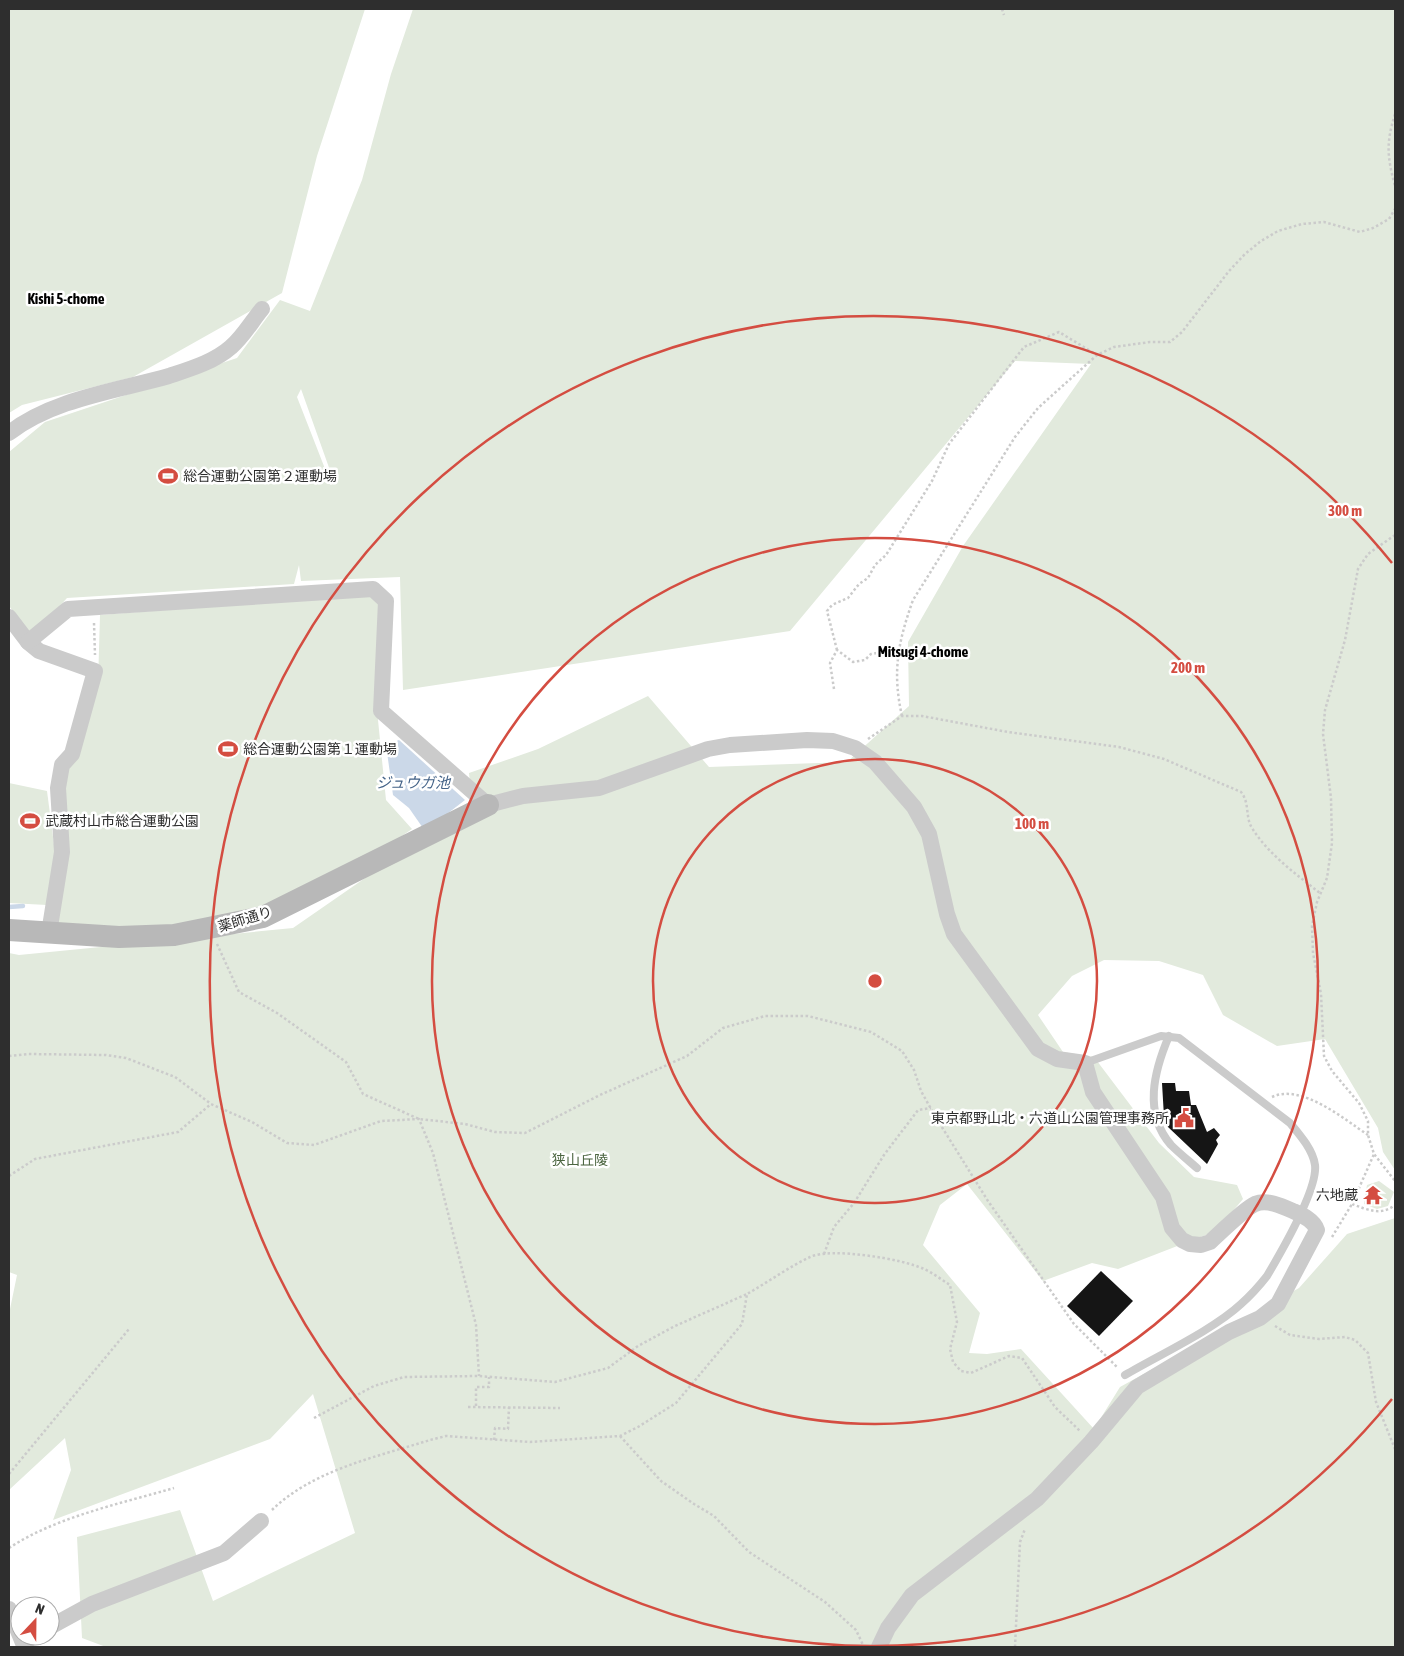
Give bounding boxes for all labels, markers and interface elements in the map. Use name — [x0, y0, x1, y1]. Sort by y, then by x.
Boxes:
district label: Kishi 5-chome — [27, 290, 105, 307]
sports icon: 総合運動公園第２運動場 — [157, 465, 179, 487]
place label: 総合運動公園第２運動場 — [183, 468, 337, 484]
text: 300 m — [1328, 502, 1362, 519]
district label: Mitsugi 4-chome — [878, 643, 968, 660]
text: 200 m — [1171, 659, 1205, 676]
sports icon: 総合運動公園第１運動場 — [217, 738, 239, 760]
place label: 総合運動公園第１運動場 — [243, 741, 397, 757]
water label: ジュウガ池 — [376, 774, 452, 791]
sports icon: 武蔵村山市総合運動公園 — [19, 810, 41, 832]
place label: 武蔵村山市総合運動公園 — [45, 813, 199, 829]
text: 100 m — [1015, 815, 1049, 832]
street label: 薬師通り — [216, 903, 274, 935]
centre of rings — [866, 972, 884, 990]
public building icon: 東京都野山北・六道山公園管理事務所 — [1173, 1107, 1195, 1129]
place label: 東京都野山北・六道山公園管理事務所 — [931, 1110, 1169, 1126]
park label: 狭山丘陵 — [552, 1152, 608, 1168]
temple icon: 六地蔵 — [1362, 1184, 1384, 1206]
place label: 六地蔵 — [1316, 1187, 1358, 1203]
north arrow — [10, 1596, 60, 1646]
text: N — [33, 1600, 47, 1618]

